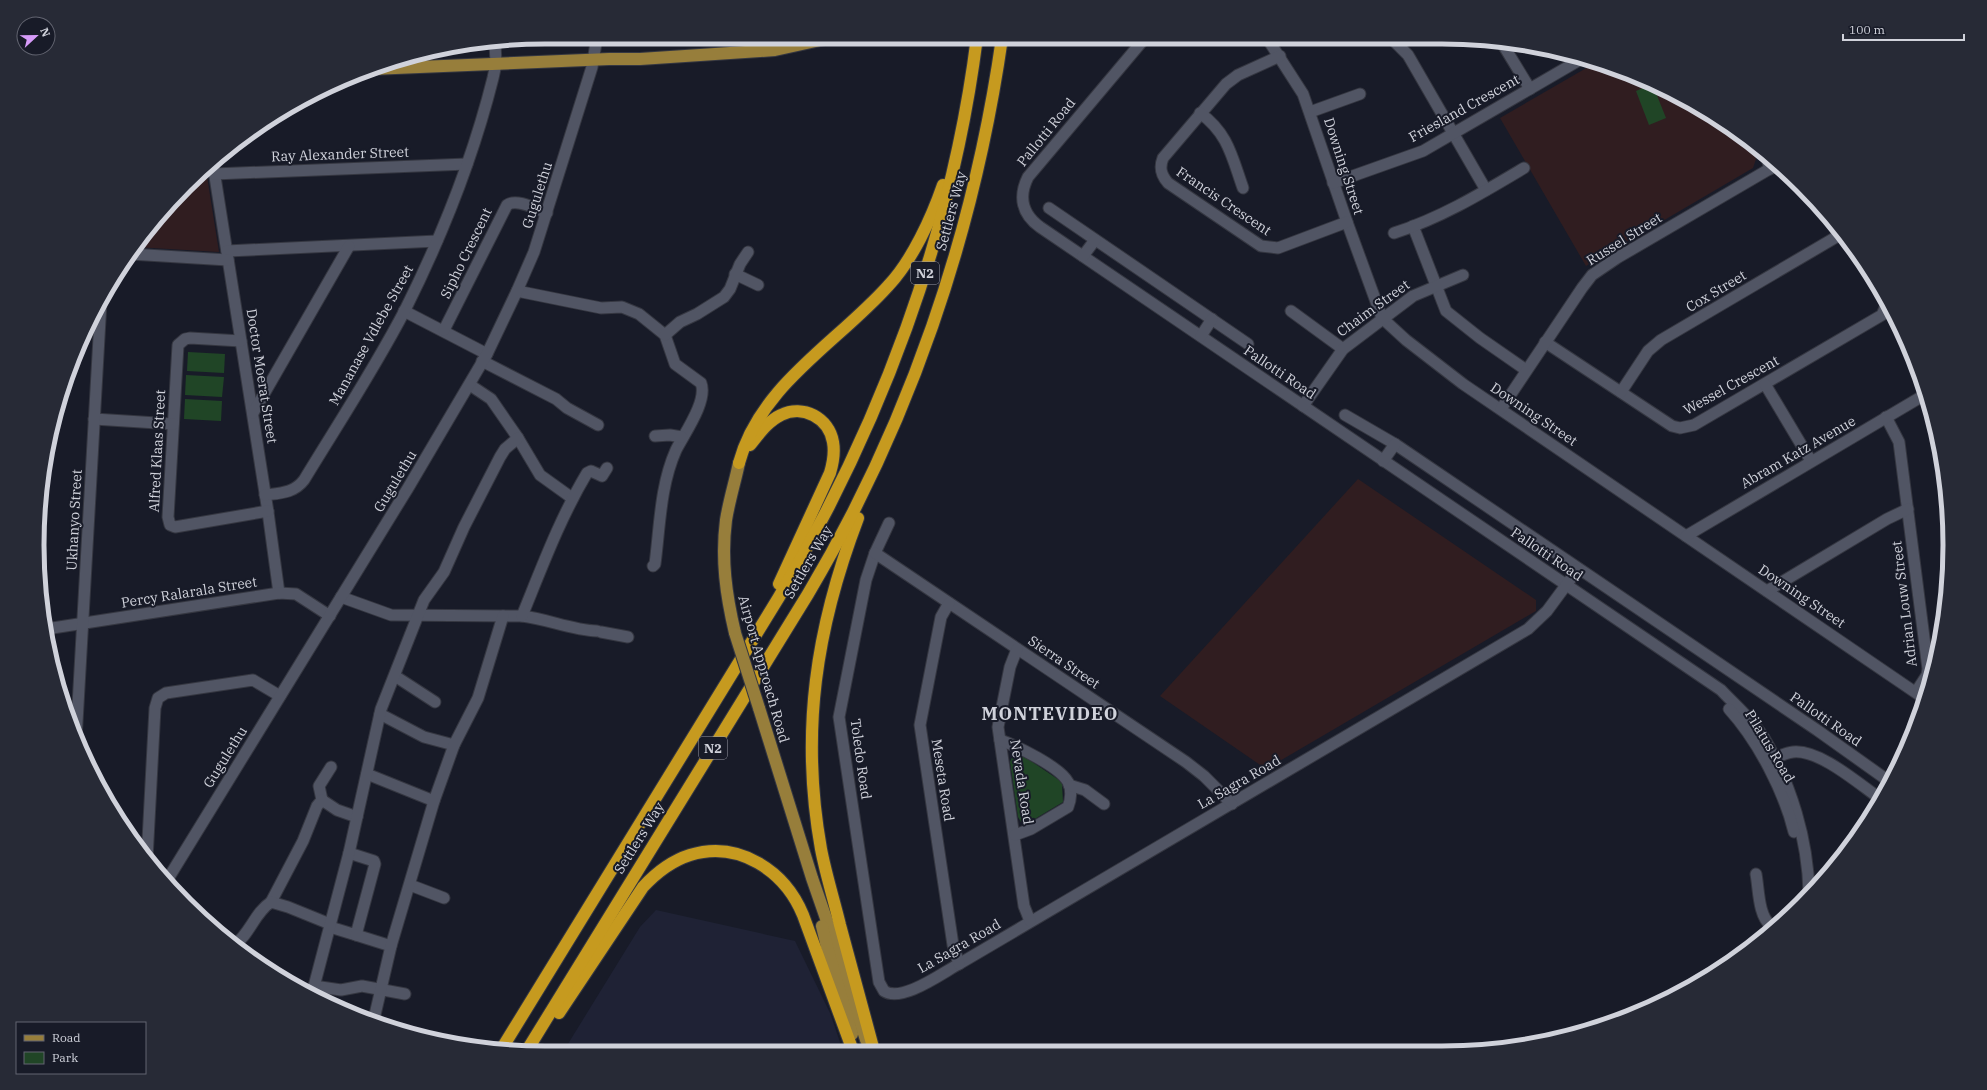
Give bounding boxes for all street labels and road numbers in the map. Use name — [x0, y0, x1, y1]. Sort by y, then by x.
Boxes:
street label: Friesland Crescent — [1405, 70, 1523, 146]
street label: Pallotti Road — [1013, 94, 1080, 170]
street label: Downing Street — [1320, 115, 1368, 217]
street label: Ray Alexander Street — [271, 143, 409, 165]
street label: Gugulethu — [518, 159, 556, 231]
street label: Francis Crescent — [1173, 163, 1275, 239]
street label: Settlers Way — [932, 169, 970, 253]
street label: Sipho Crescent — [436, 205, 496, 301]
street label: Russel Street — [1583, 209, 1665, 269]
street label: Mananase Vdlebe Street — [325, 262, 417, 408]
road number: N2 — [911, 262, 939, 284]
street label: Cox Street — [1683, 266, 1749, 316]
street label: Chaim Street — [1333, 275, 1413, 340]
street label: Doctor Moerat Street — [242, 307, 282, 445]
street label: Pallotti Road — [1240, 341, 1320, 403]
street label: Wessel Crescent — [1680, 351, 1782, 419]
street label: Downing Street — [1487, 378, 1581, 450]
street label: Alfred Klaas Street — [145, 389, 169, 513]
street label: Abram Katz Avenue — [1737, 412, 1859, 492]
street label: Gugulethu — [369, 446, 421, 515]
street label: Ukhanyo Street — [62, 469, 86, 571]
street label: Settlers Way — [780, 522, 836, 602]
street label: Pallotti Road — [1507, 523, 1587, 585]
street label: Adrian Louw Street — [1887, 540, 1921, 668]
street label: Downing Street — [1755, 560, 1849, 632]
street label: Percy Ralarala Street — [120, 572, 258, 612]
street label: Airport Approach Road — [734, 593, 794, 745]
street label: Sierra Street — [1025, 631, 1103, 693]
street label: Pallotti Road — [1787, 688, 1866, 751]
street label: Pilatus Road — [1741, 706, 1799, 786]
street label: Toledo Road — [846, 717, 876, 801]
street label: Gugulethu — [199, 723, 251, 791]
road number: N2 — [699, 737, 727, 759]
street label: Meseta Road — [928, 737, 958, 823]
street label: Nevada Road — [1006, 738, 1038, 826]
street label: La Sagra Road — [1194, 751, 1284, 813]
street label: Settlers Way — [610, 798, 668, 877]
street label: La Sagra Road — [914, 915, 1004, 977]

